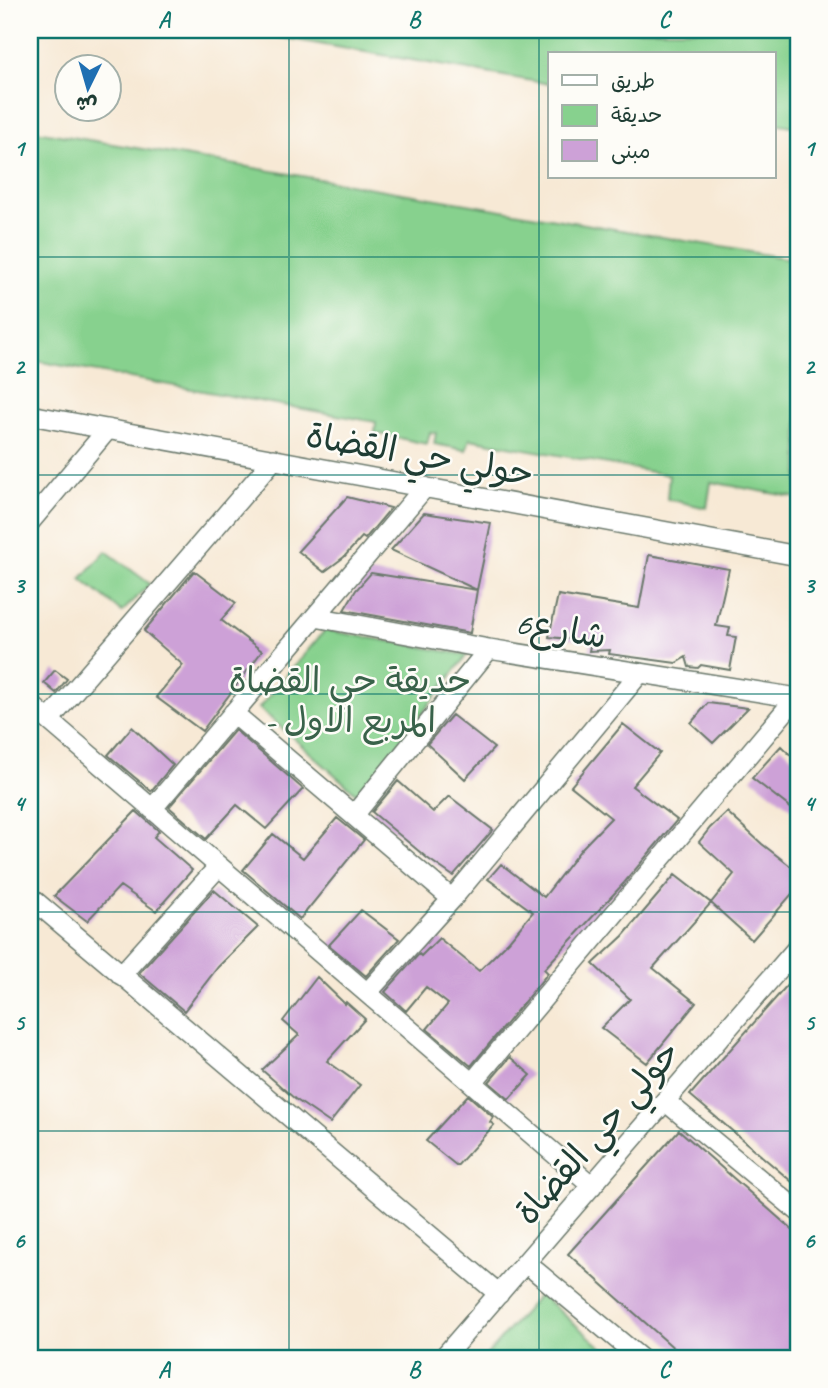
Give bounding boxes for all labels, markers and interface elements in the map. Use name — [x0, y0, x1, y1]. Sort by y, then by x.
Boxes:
text: A — [158, 5, 172, 34]
text: B — [408, 5, 422, 34]
text: C — [659, 5, 673, 34]
north arrow — [52, 52, 122, 122]
legend — [548, 52, 776, 178]
text: طريق — [611, 68, 655, 94]
text: ش — [75, 91, 98, 117]
text: حديقة — [611, 102, 662, 128]
text: 1 — [14, 134, 27, 163]
text: 1 — [804, 134, 817, 163]
text: مبنى — [611, 138, 650, 165]
text: 2 — [14, 352, 27, 381]
text: 2 — [804, 352, 817, 381]
street label: حولي حي القضاة — [301, 412, 537, 505]
text: 3 — [14, 571, 27, 600]
text: 3 — [804, 571, 817, 600]
street label: شارع6 — [512, 600, 610, 661]
park label: حديقة حي القضاة - المربع الاول — [229, 658, 471, 745]
text: 4 — [14, 789, 27, 818]
text: 4 — [804, 789, 817, 818]
text: 5 — [14, 1008, 26, 1037]
text: 5 — [804, 1008, 816, 1037]
street label: حولي حي القضاة — [505, 1031, 696, 1239]
text: 6 — [14, 1226, 27, 1255]
text: 6 — [804, 1226, 817, 1255]
text: A — [158, 1355, 172, 1384]
text: B — [408, 1355, 422, 1384]
text: C — [659, 1355, 673, 1384]

